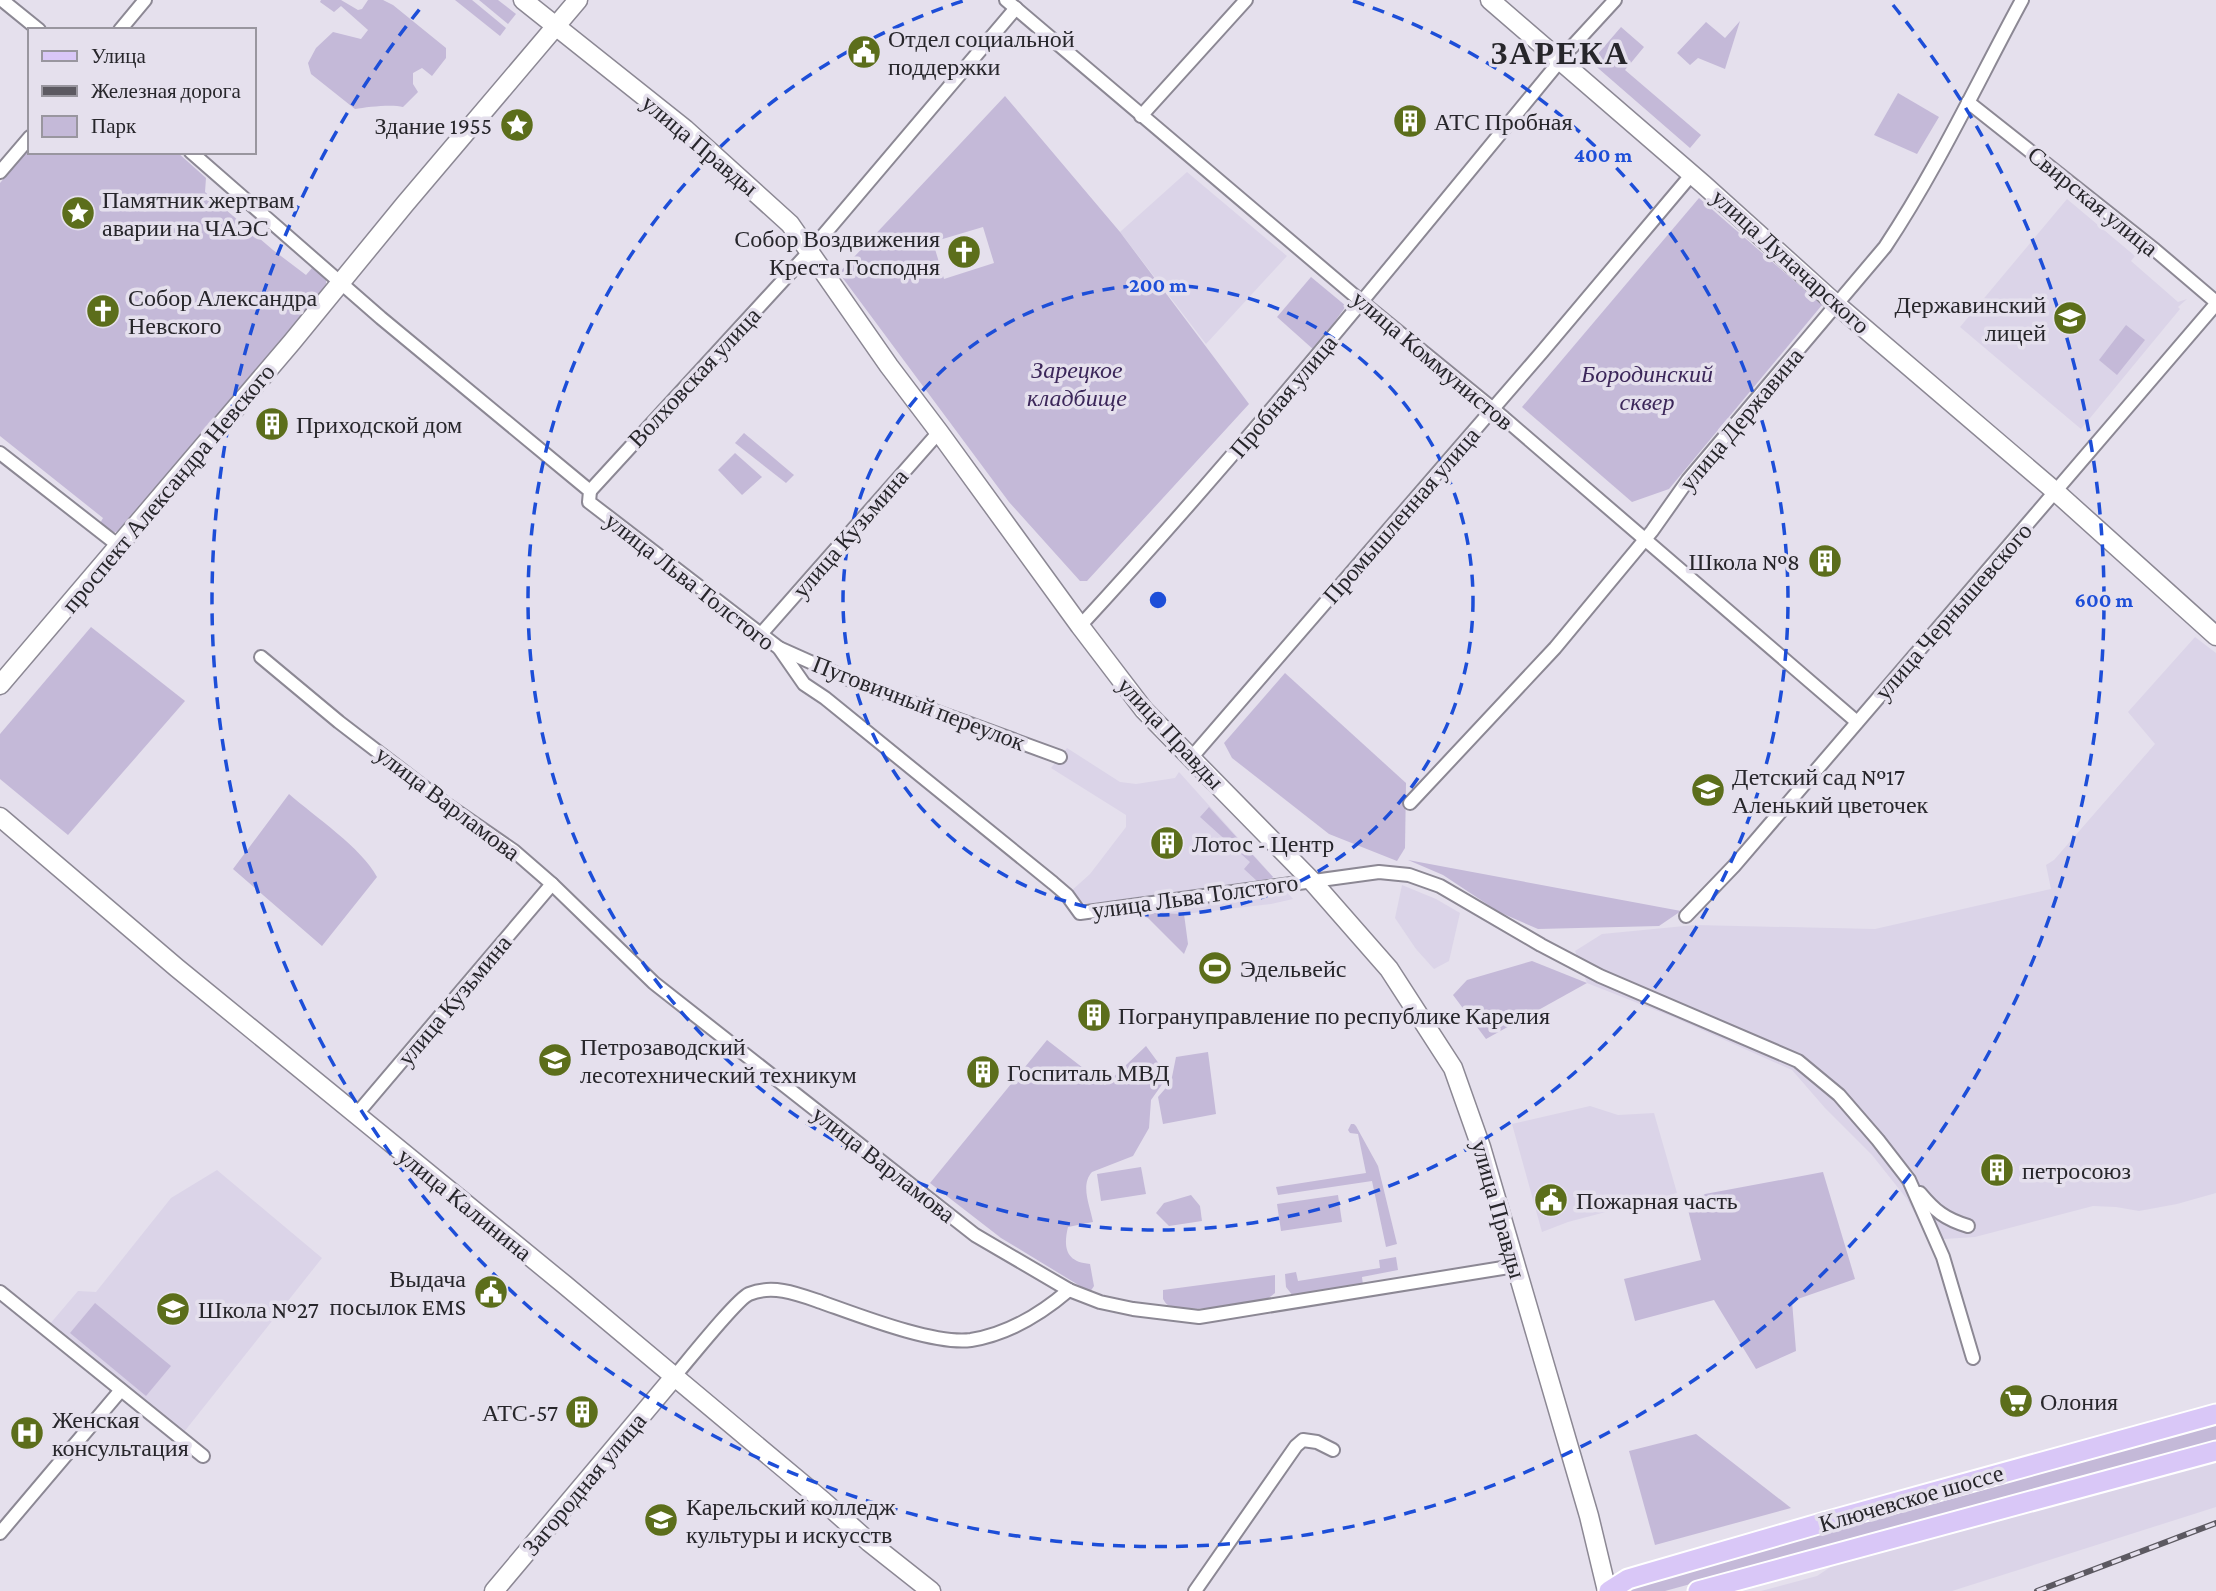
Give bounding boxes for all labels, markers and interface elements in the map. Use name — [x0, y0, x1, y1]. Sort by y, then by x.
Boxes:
place label: Отдел социальной поддержки — [888, 25, 1075, 80]
legend — [28, 28, 256, 154]
public building icon: Отдел социальной поддержки — [845, 33, 883, 71]
district label: ЗАРЕКА — [1490, 35, 1630, 71]
text: Улица — [91, 44, 146, 68]
text: Железная дорога — [91, 79, 241, 103]
street label: улица Правды — [637, 89, 763, 201]
building icon: АТС Пробная — [1391, 102, 1429, 140]
place icon: Здание 1955 — [498, 106, 536, 144]
place label: АТС Пробная — [1434, 108, 1572, 135]
place label: Здание 1955 — [375, 112, 492, 139]
text: Парк — [91, 114, 137, 138]
street label: Свирская улица — [2022, 140, 2164, 262]
text: 400 m — [1574, 143, 1633, 167]
street label: улица Луначарского — [1707, 183, 1875, 339]
place label: Памятник жертвам аварии на ЧАЭС — [102, 186, 295, 241]
place icon: Памятник жертвам аварии на ЧАЭС — [59, 194, 97, 232]
place label: Собор Воздвижения Креста Господня — [734, 225, 940, 280]
church icon: Собор Воздвижения Креста Господня — [945, 233, 983, 271]
text: 200 m — [1129, 273, 1187, 297]
place label: Собор Александра Невского — [128, 284, 317, 339]
street label: улица Коммунистов — [1347, 285, 1519, 435]
place label: Державинский лицей — [1894, 291, 2046, 346]
church icon: Собор Александра Невского — [84, 292, 122, 330]
school or university icon: Державинский лицей — [2051, 299, 2089, 337]
street label: Волховская улица — [622, 301, 766, 453]
street label: Пробная улица — [1224, 329, 1342, 463]
street label: улица Державина — [1673, 342, 1809, 496]
park label: Зарецкое кладбище — [1027, 356, 1127, 411]
street label: проспект Александра Невского — [56, 358, 280, 618]
park label: Бородинский сквер — [1580, 360, 1713, 415]
building icon: Приходской дом — [253, 405, 291, 443]
place label: Приходской дом — [296, 411, 462, 438]
street label: Промышленная улица — [1317, 421, 1485, 609]
street label: улица Кузьмина — [787, 463, 914, 603]
street label: улица Льва Толстого — [600, 506, 780, 656]
street label: улица Чернышевского — [1869, 517, 2037, 705]
building icon: Школа №8 — [1806, 542, 1844, 580]
place label: Школа №8 — [1688, 548, 1800, 575]
centre of rings — [1146, 588, 1170, 612]
text: 600 m — [2075, 588, 2134, 612]
street label: Пуговичный переулок — [809, 650, 1029, 756]
street label: улица Правды — [1112, 672, 1230, 794]
street label: улица Варламова — [371, 740, 526, 866]
place label: Детский сад №17 Аленький цветочек — [1732, 763, 1929, 818]
school or university icon: Детский сад №17 Аленький цветочек — [1689, 771, 1727, 809]
building icon: Лотос - Центр — [1148, 824, 1186, 862]
place label: Лотос - Центр — [1192, 830, 1334, 857]
street label: улица Льва Толстого — [1090, 868, 1300, 924]
street label: улица Кузьмина — [392, 929, 517, 1071]
sports icon: Эдельвейс — [1196, 949, 1234, 987]
place label: Эдельвейс — [1240, 955, 1346, 982]
building icon: Погрануправление по республике Карелия — [1075, 996, 1113, 1034]
place label: Погрануправление по республике Карелия — [1118, 1002, 1550, 1029]
place label: Петрозаводский лесотехнический техникум — [580, 1033, 857, 1088]
school or university icon: Петрозаводский лесотехнический техникум — [536, 1041, 574, 1079]
building icon: Госпиталь МВД — [964, 1053, 1002, 1091]
place label: Госпиталь МВД — [1007, 1059, 1170, 1086]
street label: улица Варламова — [807, 1100, 961, 1228]
street label: улица Правды — [1466, 1137, 1532, 1281]
street label: улица Калинина — [393, 1142, 538, 1266]
building icon: петросоюз — [1978, 1151, 2016, 1189]
place label: петросоюз — [2022, 1157, 2131, 1184]
public building icon: Пожарная часть — [1532, 1181, 1570, 1219]
place label: Пожарная часть — [1576, 1187, 1738, 1214]
place label: Выдача посылок EMS — [329, 1265, 466, 1320]
public building icon: Выдача посылок EMS — [472, 1273, 510, 1311]
school or university icon: Школа №27 — [154, 1290, 192, 1328]
place label: Школа №27 — [198, 1296, 319, 1323]
supermarket icon: Олония — [1997, 1382, 2035, 1420]
place label: Олония — [2040, 1388, 2118, 1415]
building icon: АТС-57 — [563, 1393, 601, 1431]
place label: АТС-57 — [482, 1399, 558, 1426]
place label: Женская консультация — [52, 1406, 189, 1461]
street label: Загородная улица — [517, 1407, 652, 1561]
hospital icon: Женская консультация — [8, 1414, 46, 1452]
street label: Ключевское шоссе — [1816, 1459, 2006, 1537]
place label: Карельский колледж культуры и искусств — [686, 1493, 896, 1548]
school or university icon: Карельский колледж культуры и искусств — [642, 1501, 680, 1539]

